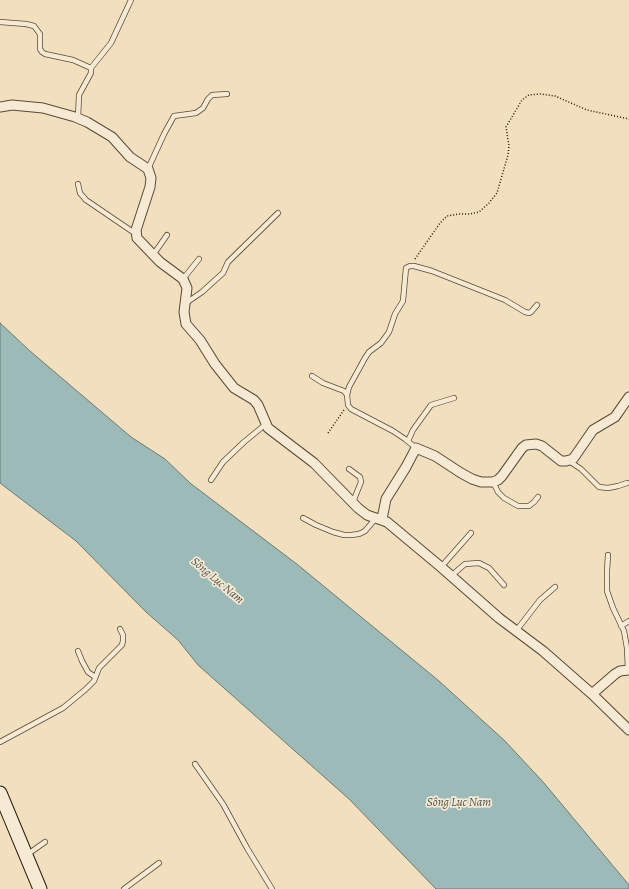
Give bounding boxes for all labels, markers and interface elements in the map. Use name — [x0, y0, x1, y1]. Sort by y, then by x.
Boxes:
water label: Sông Lục Nam — [188, 555, 246, 607]
water label: Sông Lục Nam — [427, 796, 491, 810]

